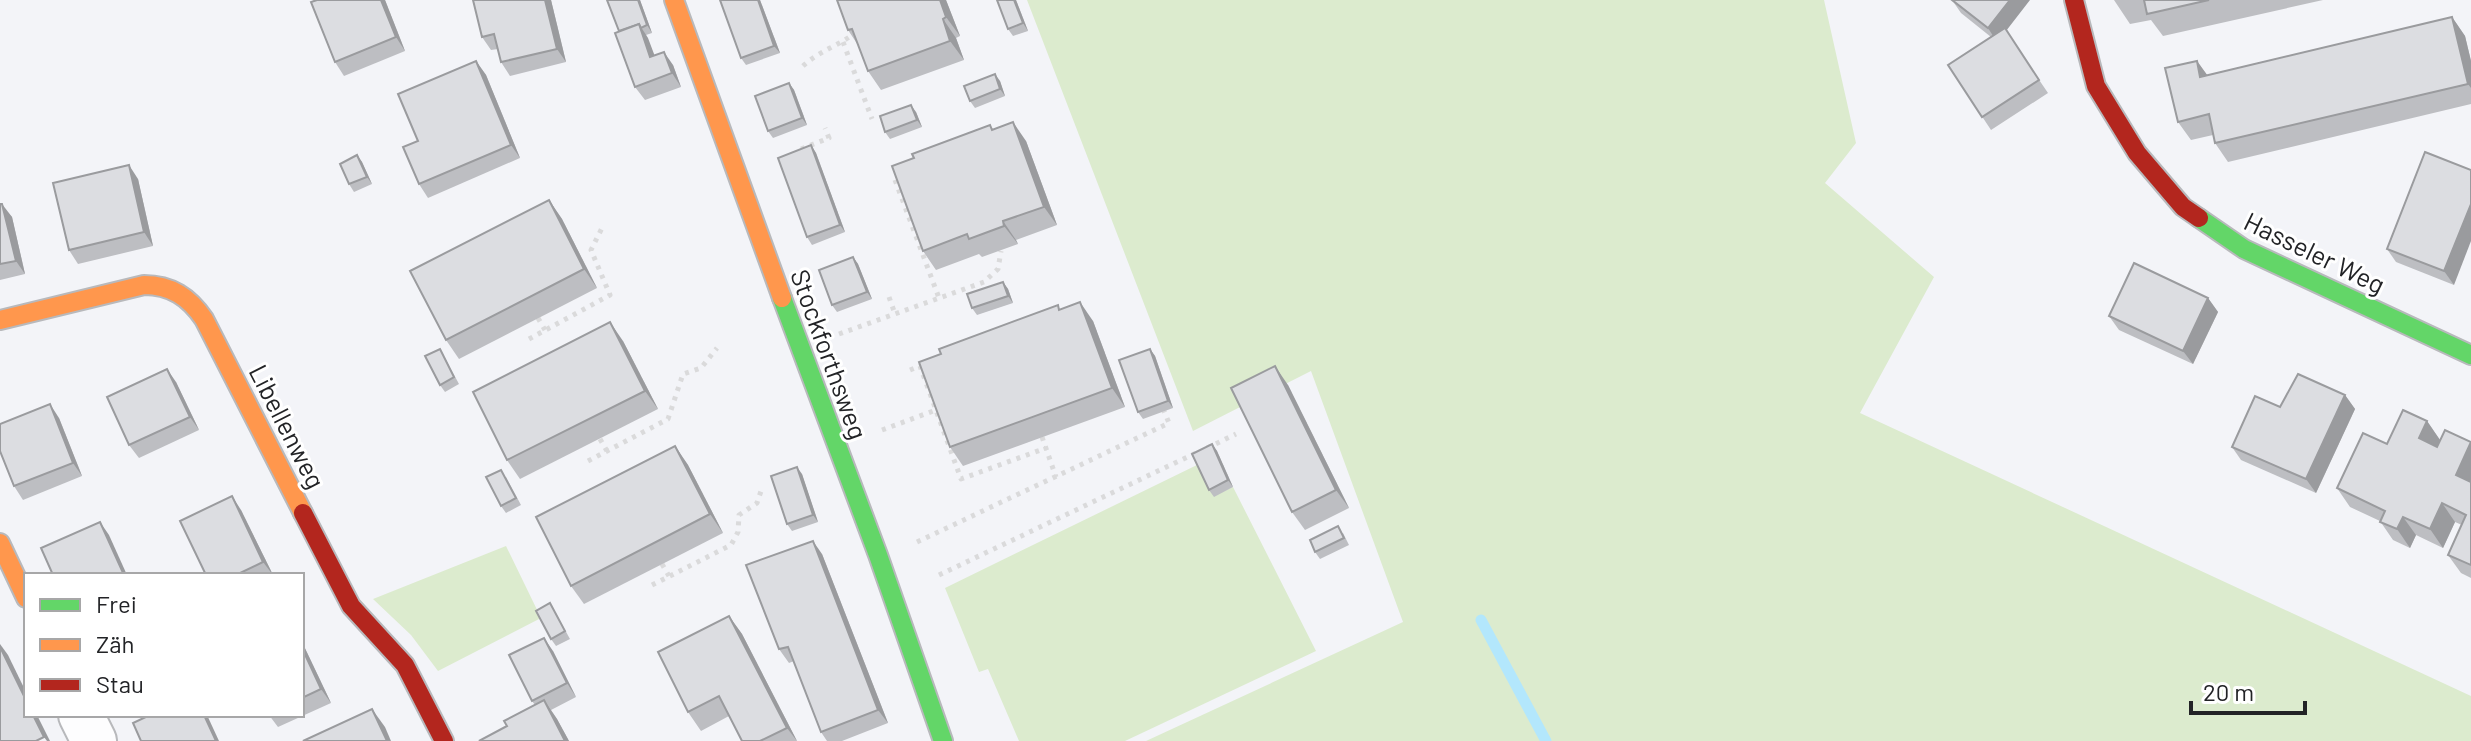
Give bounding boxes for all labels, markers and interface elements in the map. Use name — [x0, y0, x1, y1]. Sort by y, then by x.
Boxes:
street label: Hasseler Weg — [2240, 205, 2390, 299]
street label: Stockforthsweg — [785, 265, 875, 443]
street label: Libellenweg — [244, 359, 332, 493]
legend — [24, 573, 304, 717]
text: Frei — [96, 589, 137, 618]
text: Zäh — [96, 629, 134, 658]
scale bar — [2191, 665, 2305, 715]
text: Stau — [96, 669, 144, 698]
text: 20 m — [2203, 677, 2254, 706]

